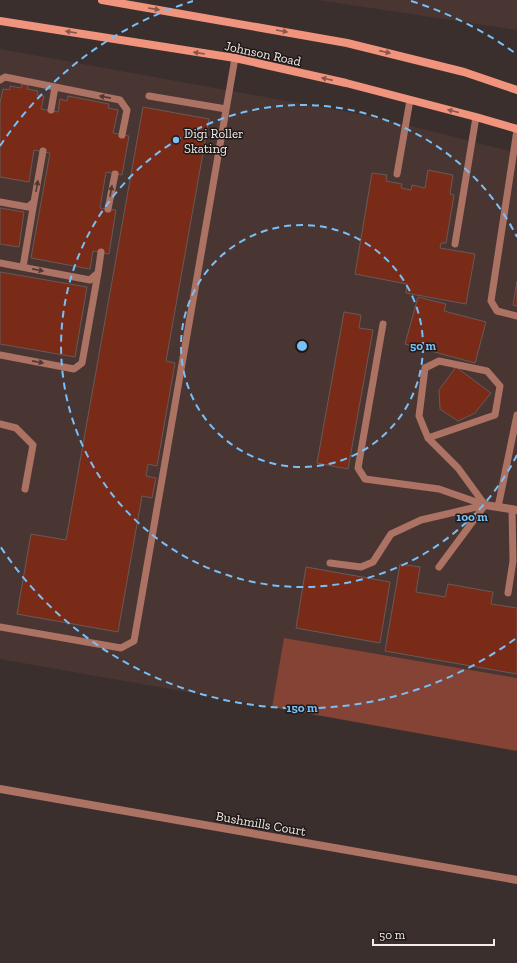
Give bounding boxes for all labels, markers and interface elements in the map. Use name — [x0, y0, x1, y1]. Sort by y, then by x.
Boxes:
one-way arrow — [148, 6, 161, 12]
one-way arrow — [276, 28, 289, 34]
one-way arrow — [65, 29, 77, 35]
street label: Johnson Road — [223, 38, 302, 69]
one-way arrow — [379, 49, 391, 55]
one-way arrow — [193, 50, 205, 56]
one-way arrow — [320, 76, 332, 82]
one-way arrow — [99, 93, 111, 99]
one-way arrow — [446, 108, 458, 114]
place label: Digi Roller Skating — [184, 126, 244, 156]
marker: Digi Roller Skating — [171, 135, 181, 145]
one-way arrow — [34, 180, 40, 192]
one-way arrow — [109, 185, 115, 198]
one-way arrow — [32, 267, 44, 273]
centre of rings — [295, 339, 309, 353]
text: 50 m — [410, 339, 436, 353]
one-way arrow — [32, 359, 44, 365]
text: 100 m — [456, 510, 488, 524]
text: 150 m — [287, 701, 318, 715]
street label: Bushmills Court — [215, 808, 307, 839]
scale bar — [373, 921, 494, 947]
text: 50 m — [379, 928, 406, 942]

